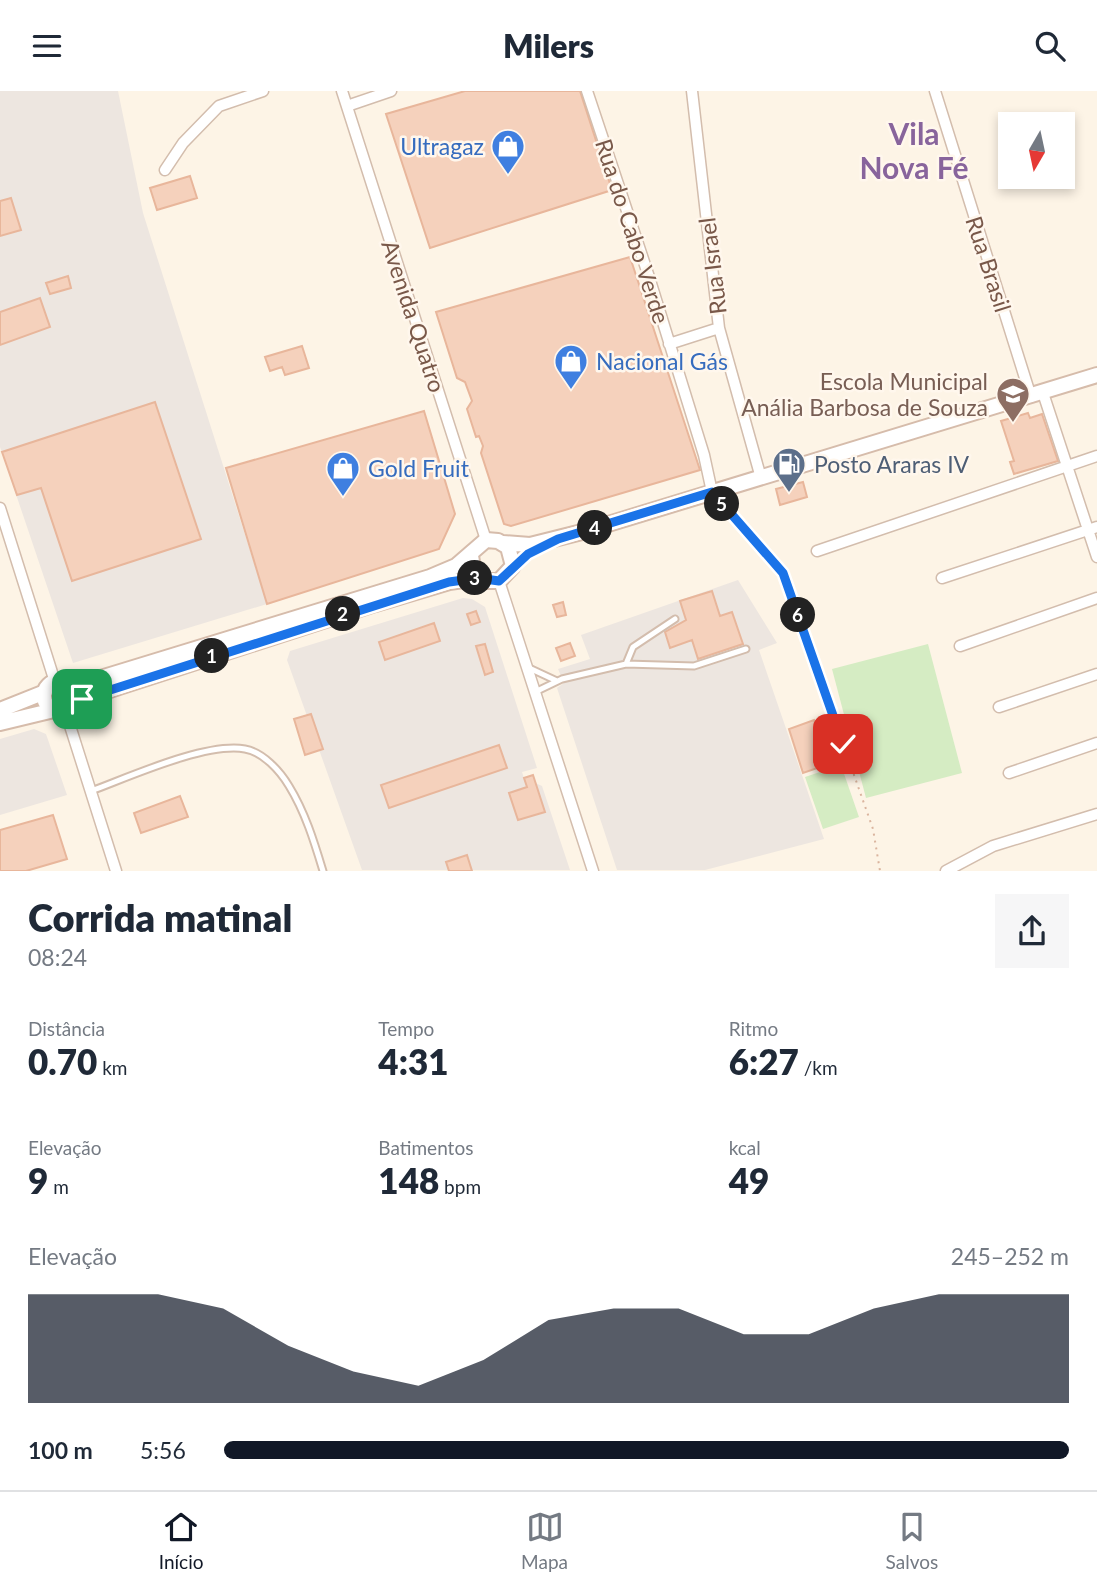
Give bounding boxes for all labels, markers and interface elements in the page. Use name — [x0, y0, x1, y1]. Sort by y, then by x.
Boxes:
text: Milers — [503, 26, 594, 65]
icon: menu — [28, 27, 66, 65]
icon: search — [1031, 27, 1069, 65]
north arrow — [998, 112, 1074, 189]
map controls — [998, 112, 1075, 189]
district label: Vila Nova Fé — [859, 115, 969, 185]
shop icon: Ultragaz — [489, 127, 527, 176]
place label: Ultragaz — [400, 132, 484, 160]
street label: Rua do Cabo Verde — [590, 135, 676, 327]
street label: Rua Brasil — [960, 212, 1018, 316]
street label: Rua Israel — [692, 216, 732, 316]
street label: Avenida Quatro — [376, 236, 452, 396]
shop icon: Nacional Gás — [552, 342, 590, 391]
place label: Nacional Gás — [596, 347, 728, 375]
place label: Escola Municipal Anália Barbosa de Souza — [741, 367, 988, 421]
school or university icon: Escola Municipal Anália Barbosa de Souza — [994, 375, 1032, 424]
fuel station icon: Posto Araras IV — [770, 445, 808, 494]
shop icon: Gold Fruit — [324, 449, 362, 498]
place label: Posto Araras IV — [814, 450, 970, 478]
place label: Gold Fruit — [368, 454, 470, 482]
pin: 5 — [704, 487, 740, 521]
text: 5 — [716, 492, 727, 515]
pin: 4 — [578, 511, 612, 545]
text: 4 — [589, 516, 600, 539]
pin: 3 — [458, 561, 492, 595]
text: 3 — [469, 566, 480, 589]
pin: 2 — [326, 596, 360, 631]
pin: 6 — [780, 597, 816, 633]
text: 2 — [337, 602, 348, 625]
text: 6 — [792, 603, 803, 626]
pin: 1 — [194, 639, 230, 673]
text: 1 — [206, 644, 217, 667]
pin — [52, 669, 112, 729]
icon: arrive — [63, 680, 101, 718]
pin — [813, 714, 873, 774]
icon: check — [824, 725, 862, 763]
text: Corrida matinal — [28, 894, 292, 940]
button: share — [995, 894, 1069, 968]
text: 08:24 — [28, 943, 87, 971]
text: Distância — [28, 1017, 105, 1040]
text: Tempo — [378, 1017, 434, 1040]
text: Ritmo — [729, 1017, 778, 1040]
text: 0.70 — [28, 1040, 97, 1082]
text: 4:31 — [378, 1040, 449, 1082]
text: 6:27 — [729, 1040, 799, 1082]
text: km — [97, 1056, 127, 1079]
text: /km — [799, 1056, 838, 1079]
text: Elevação — [28, 1136, 102, 1159]
text: Batimentos — [378, 1136, 473, 1159]
text: kcal — [729, 1136, 761, 1159]
text: 9 — [28, 1159, 48, 1201]
text: 148 — [378, 1159, 439, 1201]
text: 49 — [729, 1159, 769, 1201]
text: m — [48, 1175, 69, 1198]
text: bpm — [439, 1175, 481, 1198]
text: Elevação — [28, 1242, 117, 1270]
text: 245–252 m — [951, 1242, 1069, 1270]
text: 100 m — [28, 1436, 93, 1464]
text: 5:56 — [140, 1436, 186, 1464]
tab: Início — [159, 1508, 204, 1573]
tab: Mapa — [521, 1508, 568, 1573]
tab: Salvos — [886, 1508, 938, 1573]

